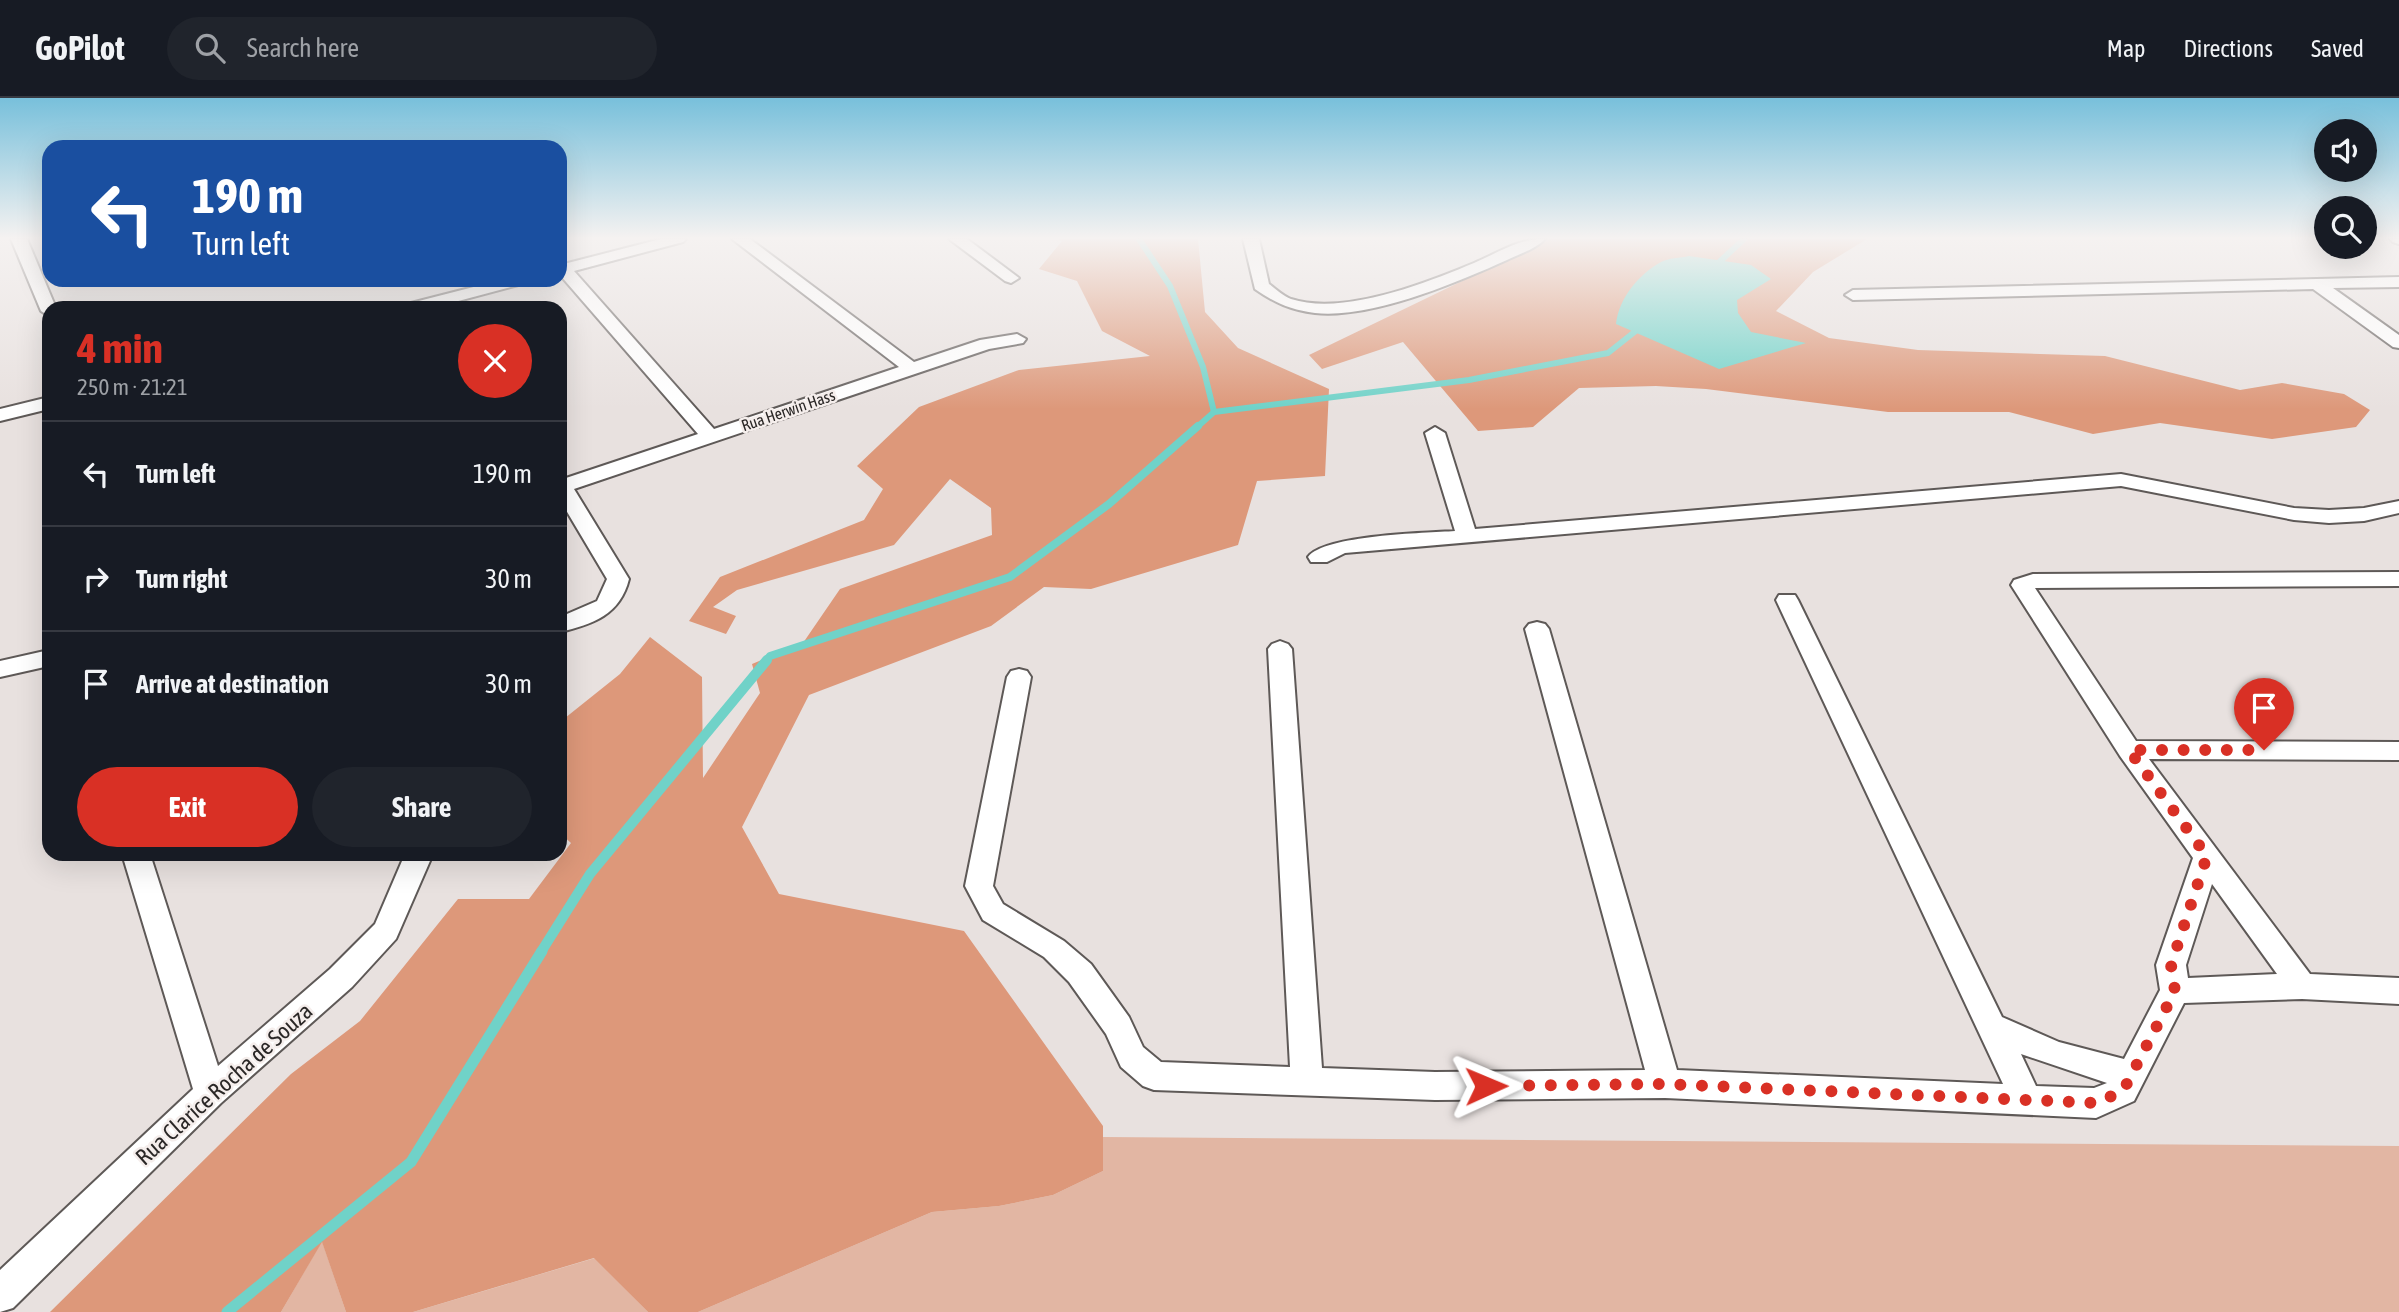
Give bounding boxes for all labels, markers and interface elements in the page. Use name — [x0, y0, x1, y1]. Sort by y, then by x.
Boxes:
search box — [167, 17, 657, 80]
text: GoPilot — [35, 29, 125, 67]
icon: search — [191, 29, 229, 67]
text: Search here — [247, 33, 359, 63]
text: Map — [2107, 35, 2145, 62]
text: Directions — [2183, 35, 2273, 62]
text: Saved — [2311, 35, 2364, 62]
map controls — [2314, 119, 2377, 259]
button: sound — [2314, 119, 2377, 182]
text: 190 m — [192, 167, 303, 223]
icon: left — [77, 168, 168, 259]
button: search — [2314, 196, 2377, 259]
text: Turn left — [192, 225, 290, 262]
text: 4 min — [77, 324, 163, 372]
button: close — [458, 324, 532, 398]
text: 250 m · 21:21 — [77, 374, 188, 400]
street label: Rua Herwin Hass — [739, 385, 838, 434]
icon: left — [77, 455, 115, 493]
text: Turn left — [136, 459, 216, 489]
text: 190 m — [473, 459, 532, 489]
icon: right — [77, 560, 115, 598]
text: Turn right — [136, 564, 227, 594]
text: 30 m — [485, 564, 532, 594]
icon: arrive — [77, 665, 115, 703]
text: Arrive at destination — [136, 669, 329, 699]
text: 30 m — [485, 669, 532, 699]
pin — [2234, 678, 2294, 750]
icon: arrive — [2245, 689, 2283, 727]
button: Exit — [77, 767, 298, 847]
button: Share — [312, 767, 532, 847]
street label: Rua Clarice Rocha de Souza — [130, 998, 318, 1170]
position arrow — [1449, 1049, 1523, 1123]

